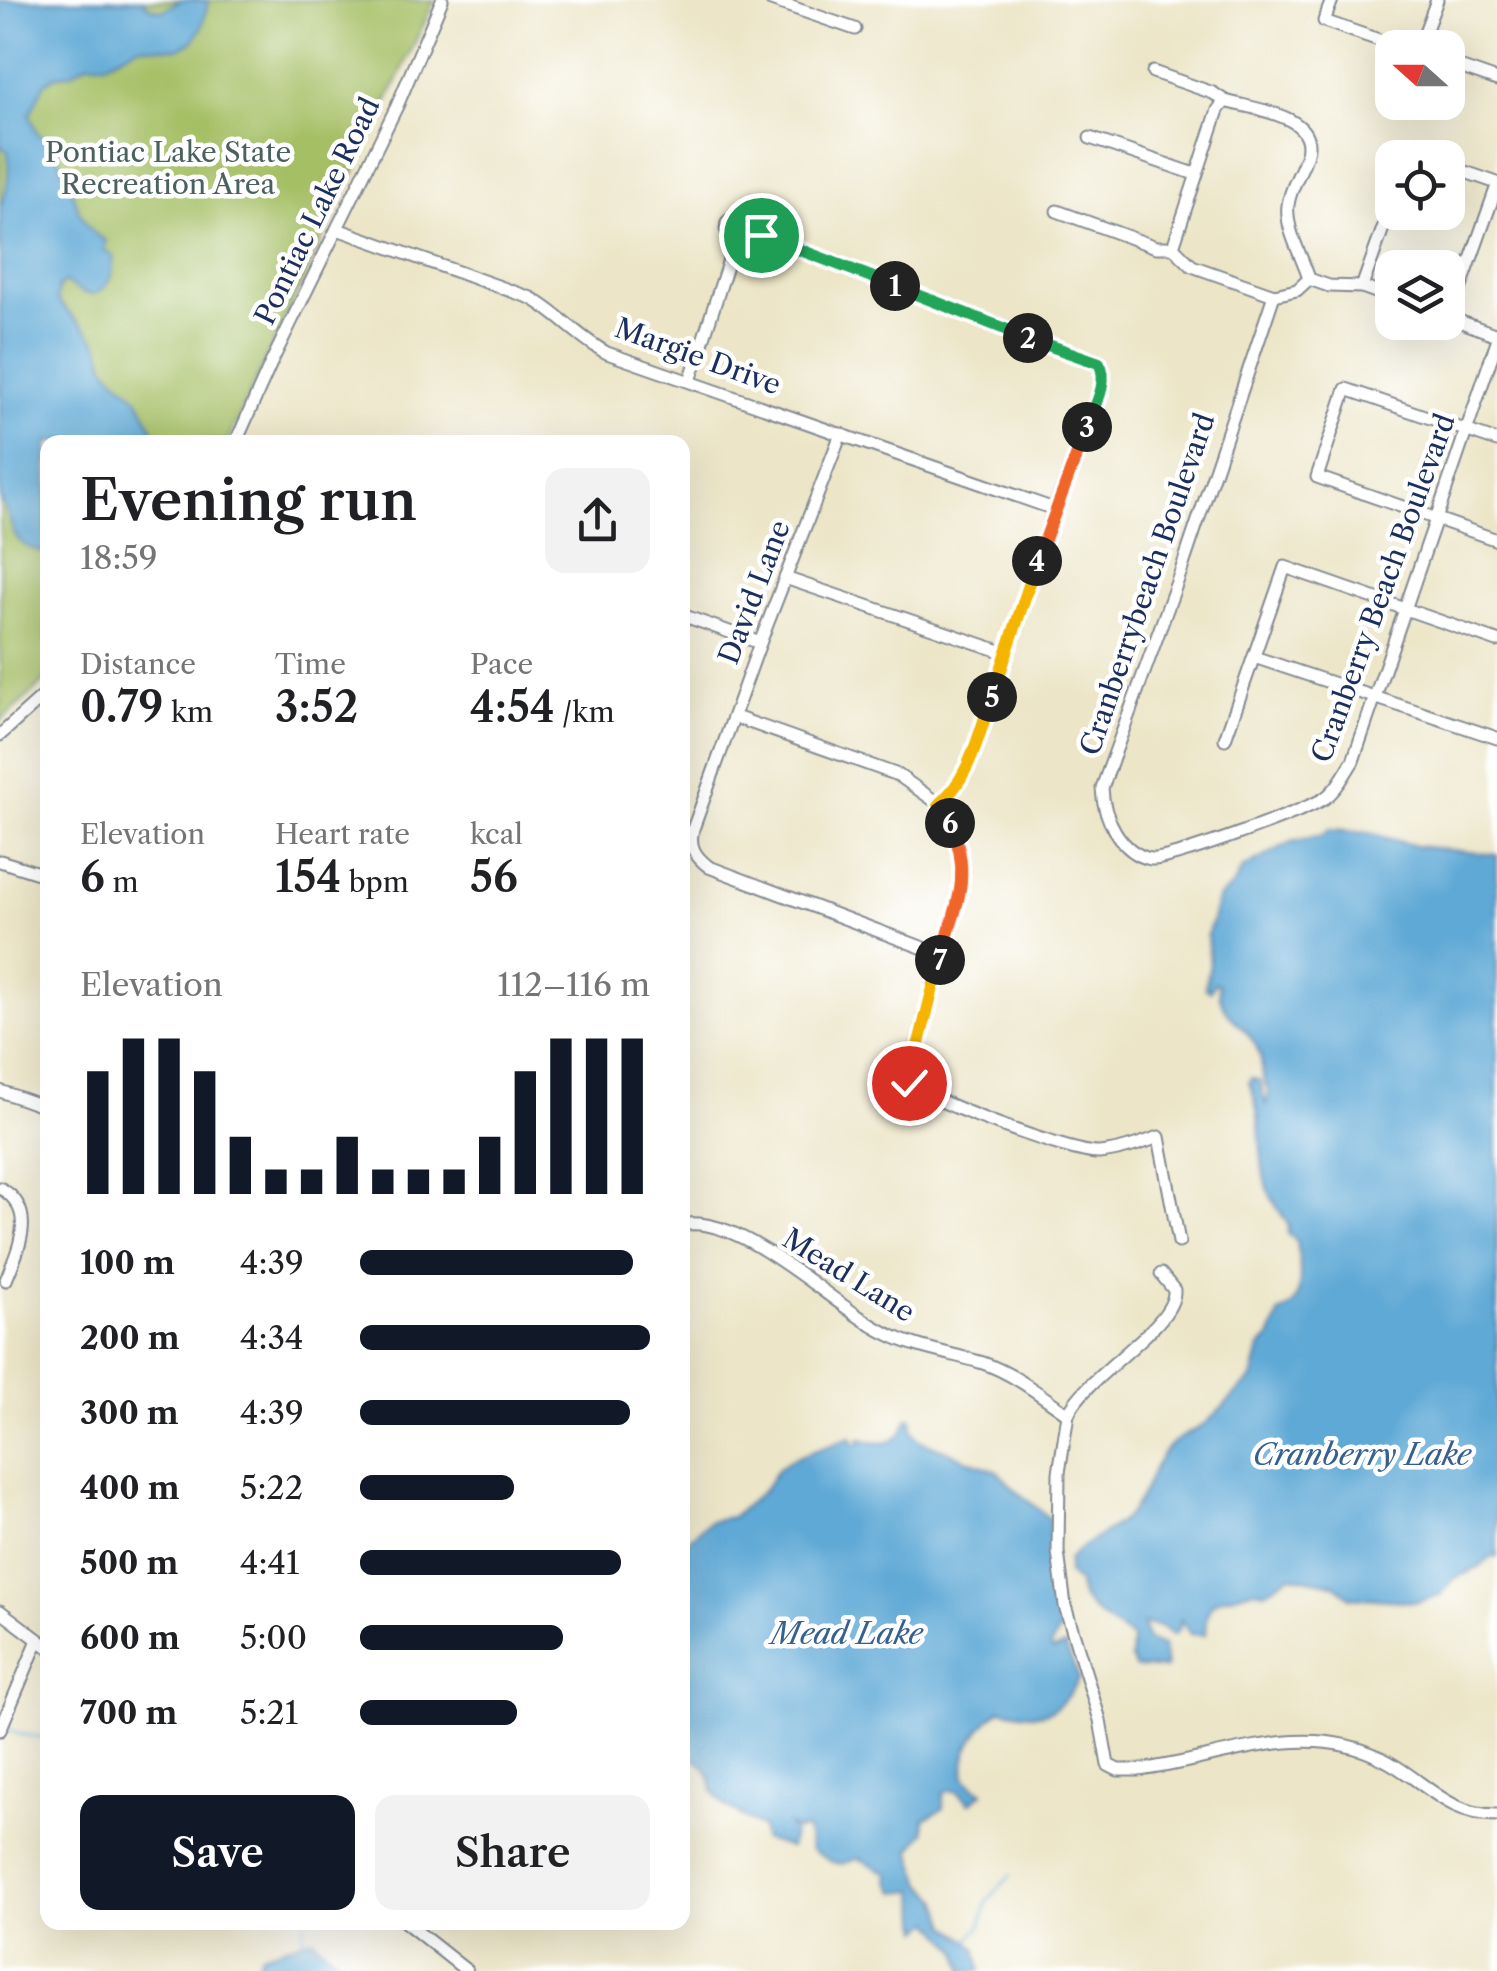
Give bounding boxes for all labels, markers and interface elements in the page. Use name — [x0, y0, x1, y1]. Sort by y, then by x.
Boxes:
north arrow — [1375, 30, 1465, 120]
map controls — [1375, 30, 1465, 340]
street label: Pontiac Lake Road — [247, 92, 387, 330]
park label: Pontiac Lake State Recreation Area — [45, 135, 291, 201]
button: locate — [1375, 140, 1465, 230]
pin — [719, 193, 804, 278]
icon: arrive — [734, 208, 789, 263]
button: layers — [1375, 250, 1465, 340]
pin: 1 — [870, 261, 920, 311]
text: 1 — [889, 269, 901, 303]
street label: Margie Drive — [611, 310, 785, 402]
pin: 2 — [1003, 313, 1053, 363]
text: 2 — [1020, 321, 1036, 355]
pin: 3 — [1062, 402, 1112, 452]
street label: Cranberrybeach Boulevard — [1072, 409, 1222, 759]
street label: Cranberry Beach Boulevard — [1304, 409, 1462, 767]
text: 3 — [1079, 410, 1095, 444]
text: Evening run — [80, 467, 417, 534]
button: share — [545, 468, 650, 573]
street label: David Lane — [711, 515, 797, 669]
pin: 4 — [1012, 536, 1062, 586]
text: 18:59 — [80, 538, 158, 577]
text: 4 — [1029, 544, 1045, 578]
text: Distance — [80, 647, 196, 681]
text: Time — [275, 647, 346, 681]
text: Pace — [470, 647, 533, 681]
pin: 5 — [967, 672, 1017, 722]
text: 5 — [984, 680, 1000, 714]
text: 0.79 — [80, 681, 163, 733]
text: 3:52 — [275, 681, 358, 733]
text: 4:54 — [470, 681, 555, 733]
text: km — [163, 695, 213, 729]
text: /km — [555, 695, 614, 729]
pin: 6 — [925, 798, 975, 848]
text: 6 — [942, 806, 958, 840]
text: Elevation — [80, 817, 205, 851]
text: Heart rate — [275, 817, 410, 851]
text: kcal — [470, 817, 523, 851]
text: 6 — [80, 851, 105, 903]
text: 154 — [275, 851, 341, 903]
text: 56 — [470, 851, 518, 903]
text: m — [105, 865, 138, 899]
text: bpm — [341, 865, 409, 899]
pin: 7 — [915, 935, 965, 985]
text: 7 — [933, 943, 947, 977]
text: Elevation — [80, 965, 223, 1004]
text: 112–116 m — [497, 965, 650, 1004]
pin — [867, 1041, 952, 1126]
icon: check — [882, 1056, 937, 1111]
street label: Mead Lane — [777, 1221, 921, 1329]
text: 100 m — [80, 1243, 175, 1282]
text: 4:39 — [240, 1243, 304, 1282]
text: 200 m — [80, 1318, 180, 1357]
text: 4:34 — [240, 1318, 304, 1357]
text: 300 m — [80, 1393, 179, 1432]
text: 4:39 — [240, 1393, 304, 1432]
water label: Cranberry Lake — [1253, 1436, 1473, 1473]
text: 400 m — [80, 1468, 180, 1507]
text: 5:22 — [240, 1468, 303, 1507]
text: 500 m — [80, 1543, 178, 1582]
text: 4:41 — [240, 1543, 299, 1582]
water label: Mead Lake — [768, 1615, 925, 1652]
text: 600 m — [80, 1618, 180, 1657]
text: 5:00 — [240, 1618, 307, 1657]
text: 700 m — [80, 1693, 177, 1732]
text: 5:21 — [240, 1693, 298, 1732]
button: Save — [80, 1795, 355, 1910]
button: Share — [375, 1795, 650, 1910]

